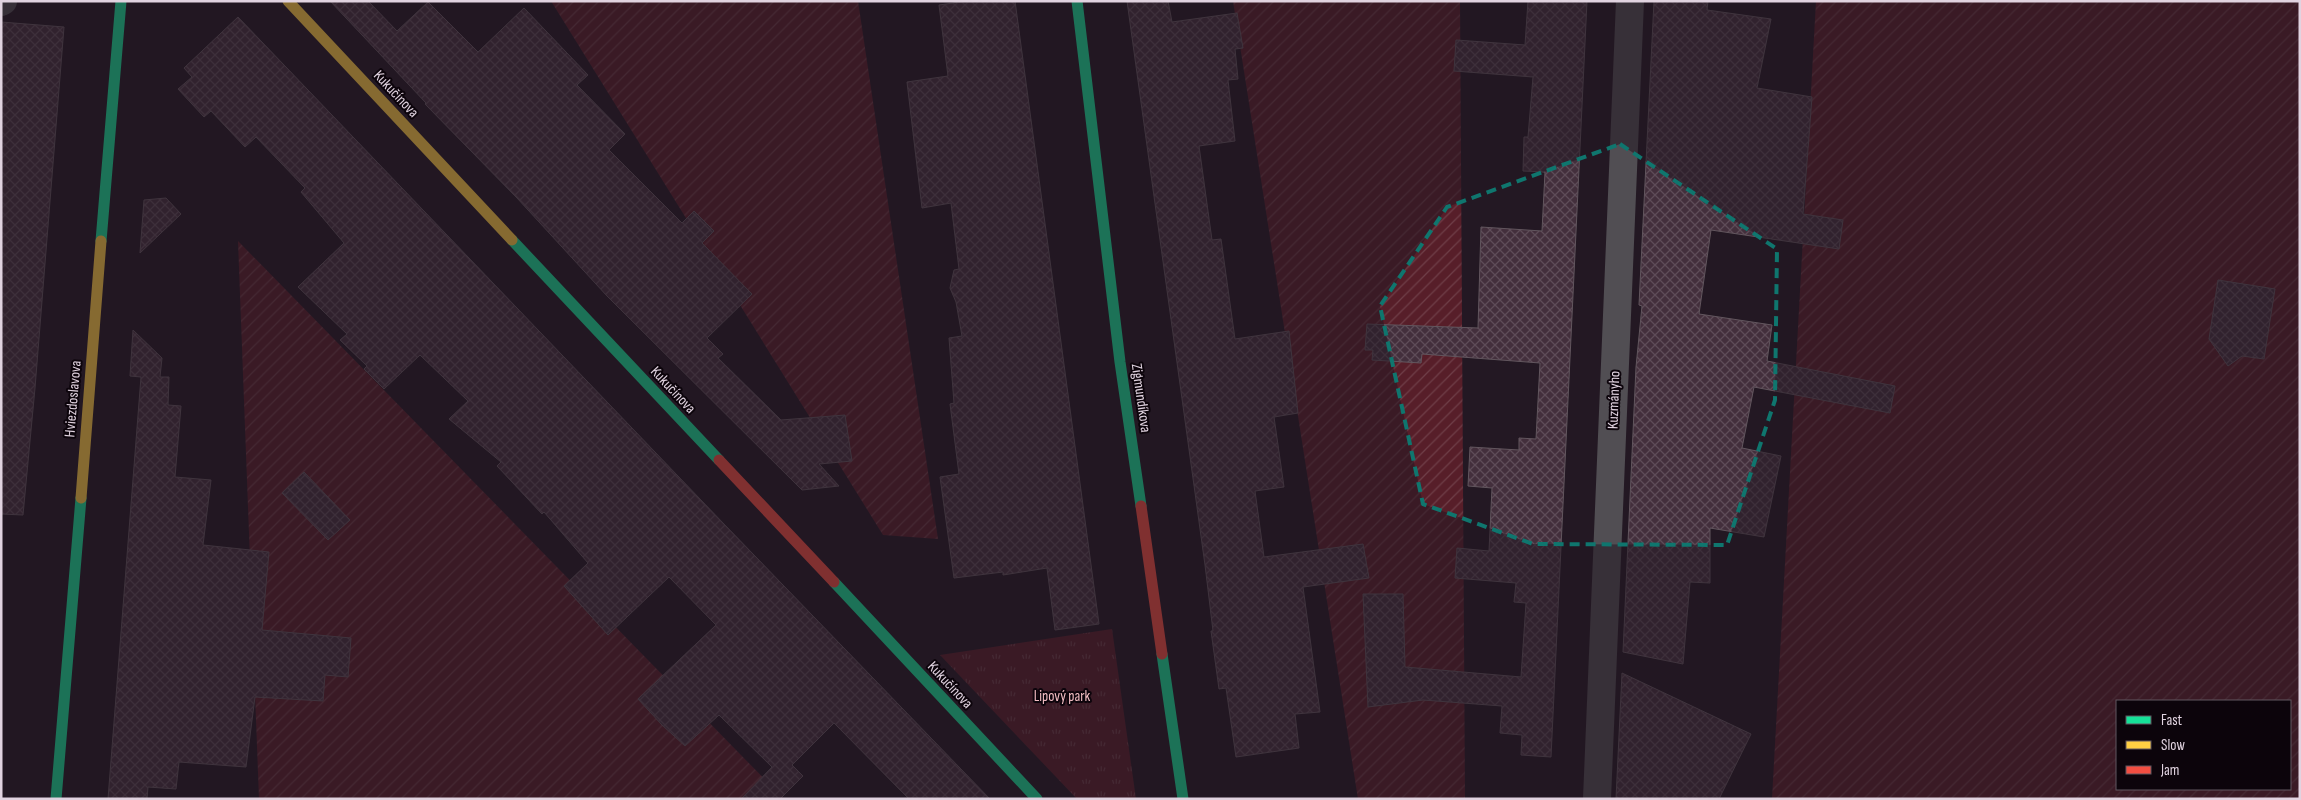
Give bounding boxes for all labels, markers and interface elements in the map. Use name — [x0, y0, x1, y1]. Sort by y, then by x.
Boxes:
street label: Kukučínova — [369, 66, 423, 122]
street label: Hviezdoslavova — [60, 360, 86, 438]
street label: Kukučínova — [646, 362, 700, 418]
street label: Zigmundíkova — [1127, 362, 1155, 434]
street label: Kuzmányho — [1603, 370, 1625, 430]
street label: Kukučínova — [923, 657, 977, 713]
park label: Lipový park — [1034, 687, 1091, 706]
legend — [2116, 700, 2291, 790]
text: Fast — [2161, 711, 2183, 730]
text: Slow — [2161, 736, 2185, 755]
text: Jam — [2160, 761, 2179, 780]

